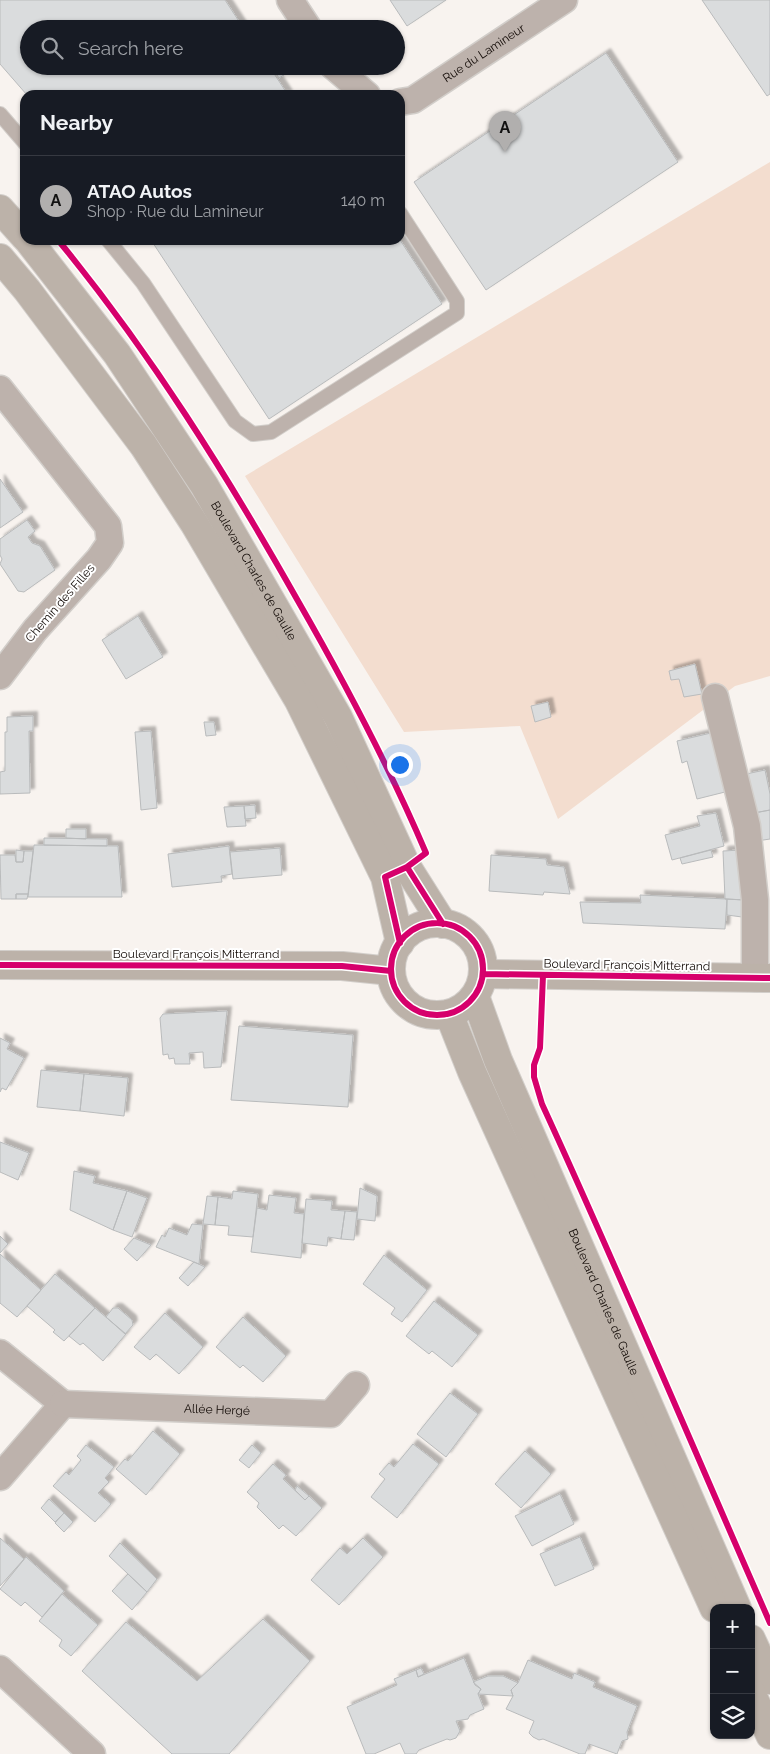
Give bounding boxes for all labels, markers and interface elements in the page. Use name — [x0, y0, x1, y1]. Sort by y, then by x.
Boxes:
search box — [20, 20, 405, 75]
street label: Rue du Lamineur — [440, 21, 528, 85]
icon: search — [38, 34, 66, 62]
text: Search here — [78, 37, 184, 59]
text: Nearby — [40, 110, 113, 135]
pin: A — [489, 111, 521, 152]
text: ATAO Autos — [87, 180, 192, 202]
text: A — [51, 191, 61, 210]
text: 140 m — [341, 191, 385, 210]
text: Shop · Rue du Lamineur — [87, 202, 264, 221]
street label: Boulevard Charles de Gaulle — [208, 499, 299, 643]
street label: Chemin des Filles — [22, 561, 98, 645]
your location — [387, 752, 413, 778]
street label: Boulevard François Mitterrand — [113, 947, 279, 961]
street label: Boulevard François Mitterrand — [544, 957, 710, 973]
street label: Boulevard Charles de Gaulle — [565, 1227, 642, 1377]
street label: Allée Hergé — [184, 1402, 250, 1418]
map controls — [710, 1604, 755, 1739]
button: + — [710, 1604, 755, 1649]
button: − — [710, 1649, 755, 1694]
button: layers — [710, 1694, 755, 1739]

